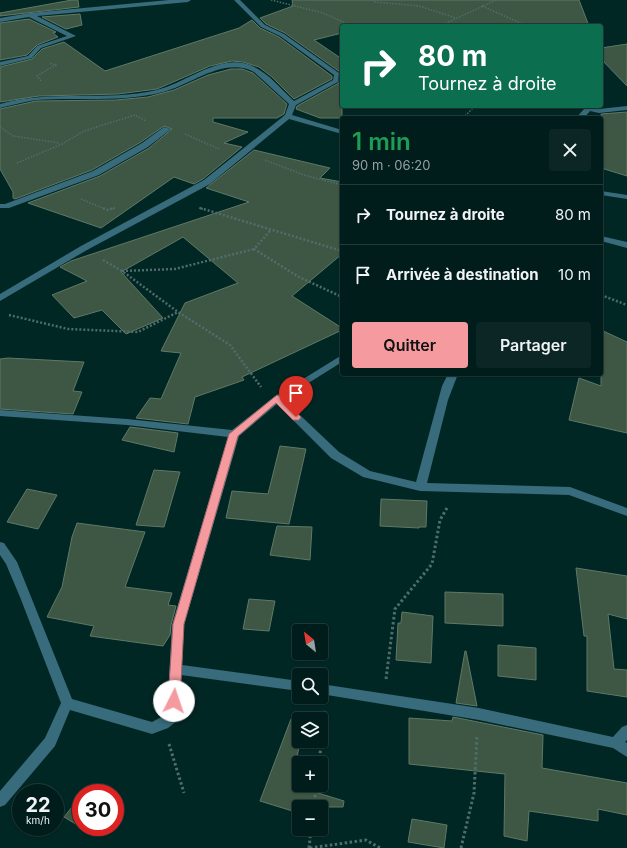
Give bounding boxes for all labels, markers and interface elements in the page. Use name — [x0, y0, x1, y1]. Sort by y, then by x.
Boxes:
text: 80 m — [418, 39, 487, 73]
icon: right — [352, 40, 404, 92]
text: Tournez à droite — [418, 73, 557, 94]
text: 1 min — [352, 127, 411, 156]
button: close — [549, 129, 591, 171]
text: 90 m · 06:20 — [352, 157, 431, 173]
icon: right — [352, 204, 374, 226]
text: Tournez à droite — [386, 205, 505, 224]
text: 80 m — [555, 205, 591, 224]
icon: arrive — [352, 264, 374, 286]
text: Arrivée à destination — [386, 265, 539, 284]
text: 10 m — [558, 265, 591, 284]
button: Quitter — [352, 322, 468, 368]
button: Partager — [476, 322, 591, 368]
pin — [279, 376, 313, 417]
icon: arrive — [285, 382, 307, 404]
north arrow — [292, 624, 328, 660]
map controls — [292, 624, 328, 836]
button: search — [292, 668, 328, 704]
position arrow — [153, 680, 195, 722]
button: layers — [292, 712, 328, 748]
button: + — [292, 756, 328, 792]
speed limit sign: 30 — [72, 784, 124, 836]
text: 22 — [25, 793, 51, 817]
button: − — [292, 800, 328, 836]
text: km/h — [26, 814, 50, 826]

